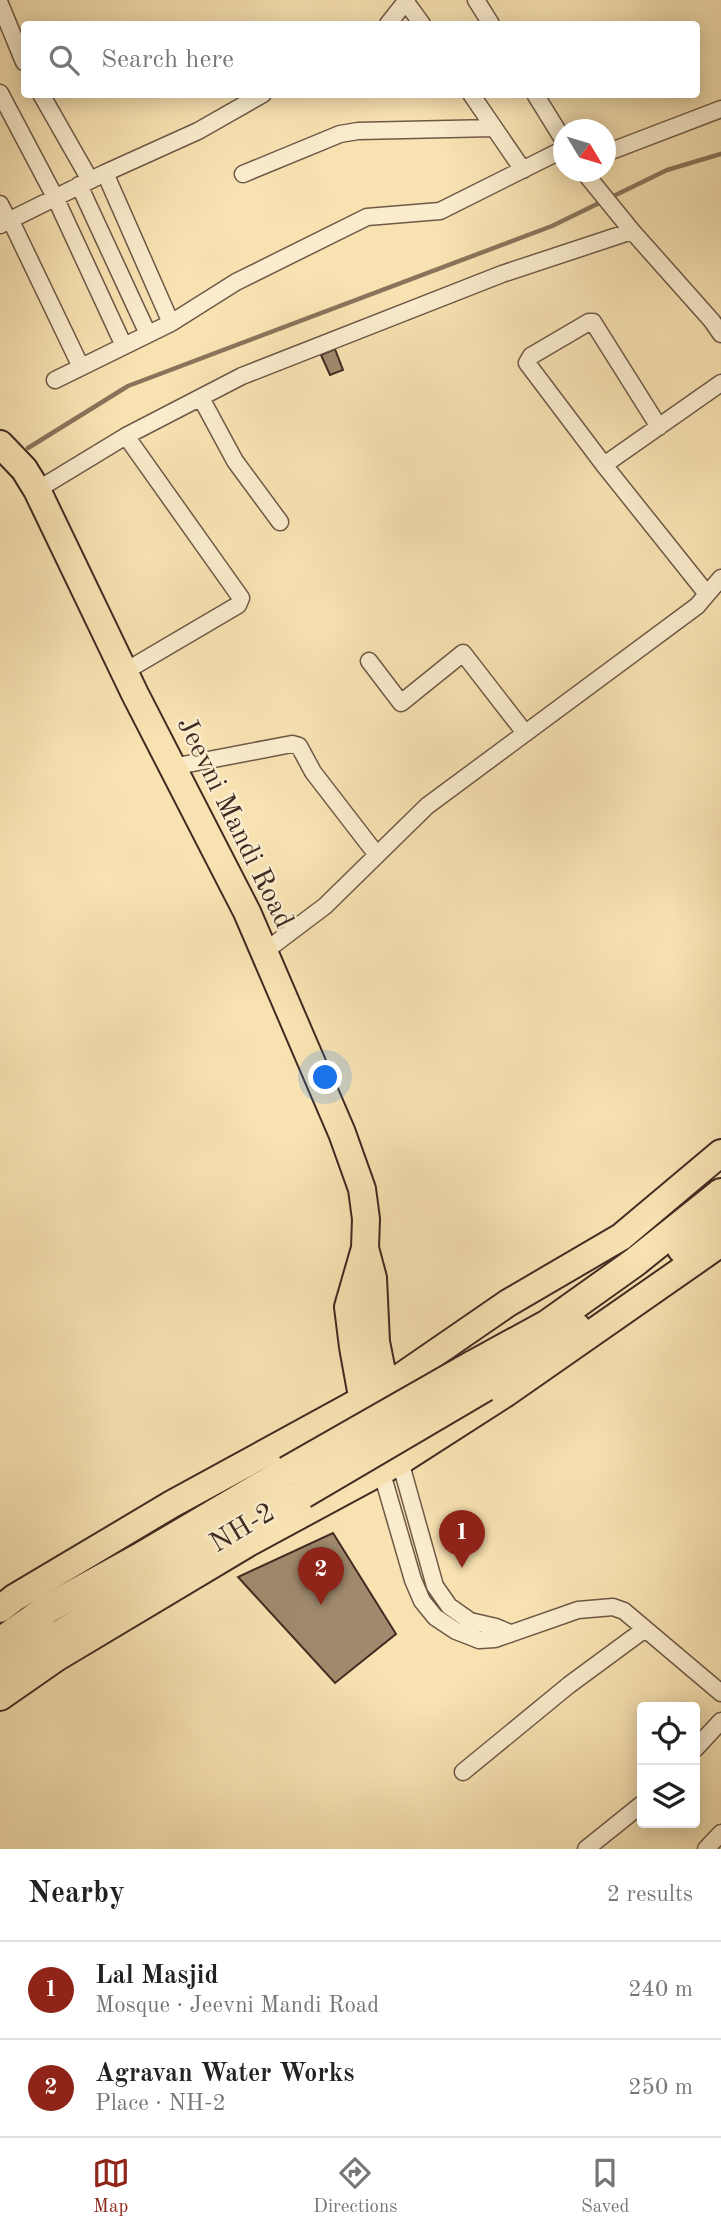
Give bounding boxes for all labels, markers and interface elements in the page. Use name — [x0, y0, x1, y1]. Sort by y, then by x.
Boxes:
search box — [21, 21, 700, 98]
icon: search — [45, 41, 83, 79]
text: Search here — [101, 47, 234, 73]
north arrow — [553, 119, 616, 182]
street label: Jeevni Mandi Road — [171, 713, 297, 933]
your location — [308, 1060, 342, 1094]
street label: NH-2 — [206, 1499, 280, 1559]
pin: 1 — [439, 1510, 485, 1568]
pin: 2 — [298, 1547, 344, 1605]
map controls — [637, 1702, 700, 1828]
button: locate — [637, 1702, 700, 1765]
button: layers — [637, 1765, 700, 1828]
text: Nearby — [28, 1879, 125, 1909]
text: 2 results — [607, 1883, 693, 1906]
text: Lal Masjid — [95, 1963, 218, 1989]
text: 1 — [44, 1978, 58, 2001]
text: 240 m — [628, 1978, 693, 2001]
text: Mosque · Jeevni Mandi Road — [95, 1994, 379, 2017]
text: Agravan Water Works — [95, 2061, 354, 2087]
text: 2 — [44, 2076, 58, 2099]
text: 250 m — [628, 2076, 693, 2099]
text: Place · NH-2 — [95, 2092, 226, 2115]
tab: Map — [92, 2154, 130, 2219]
tab: Directions — [313, 2154, 398, 2219]
tab: Saved — [581, 2154, 629, 2219]

